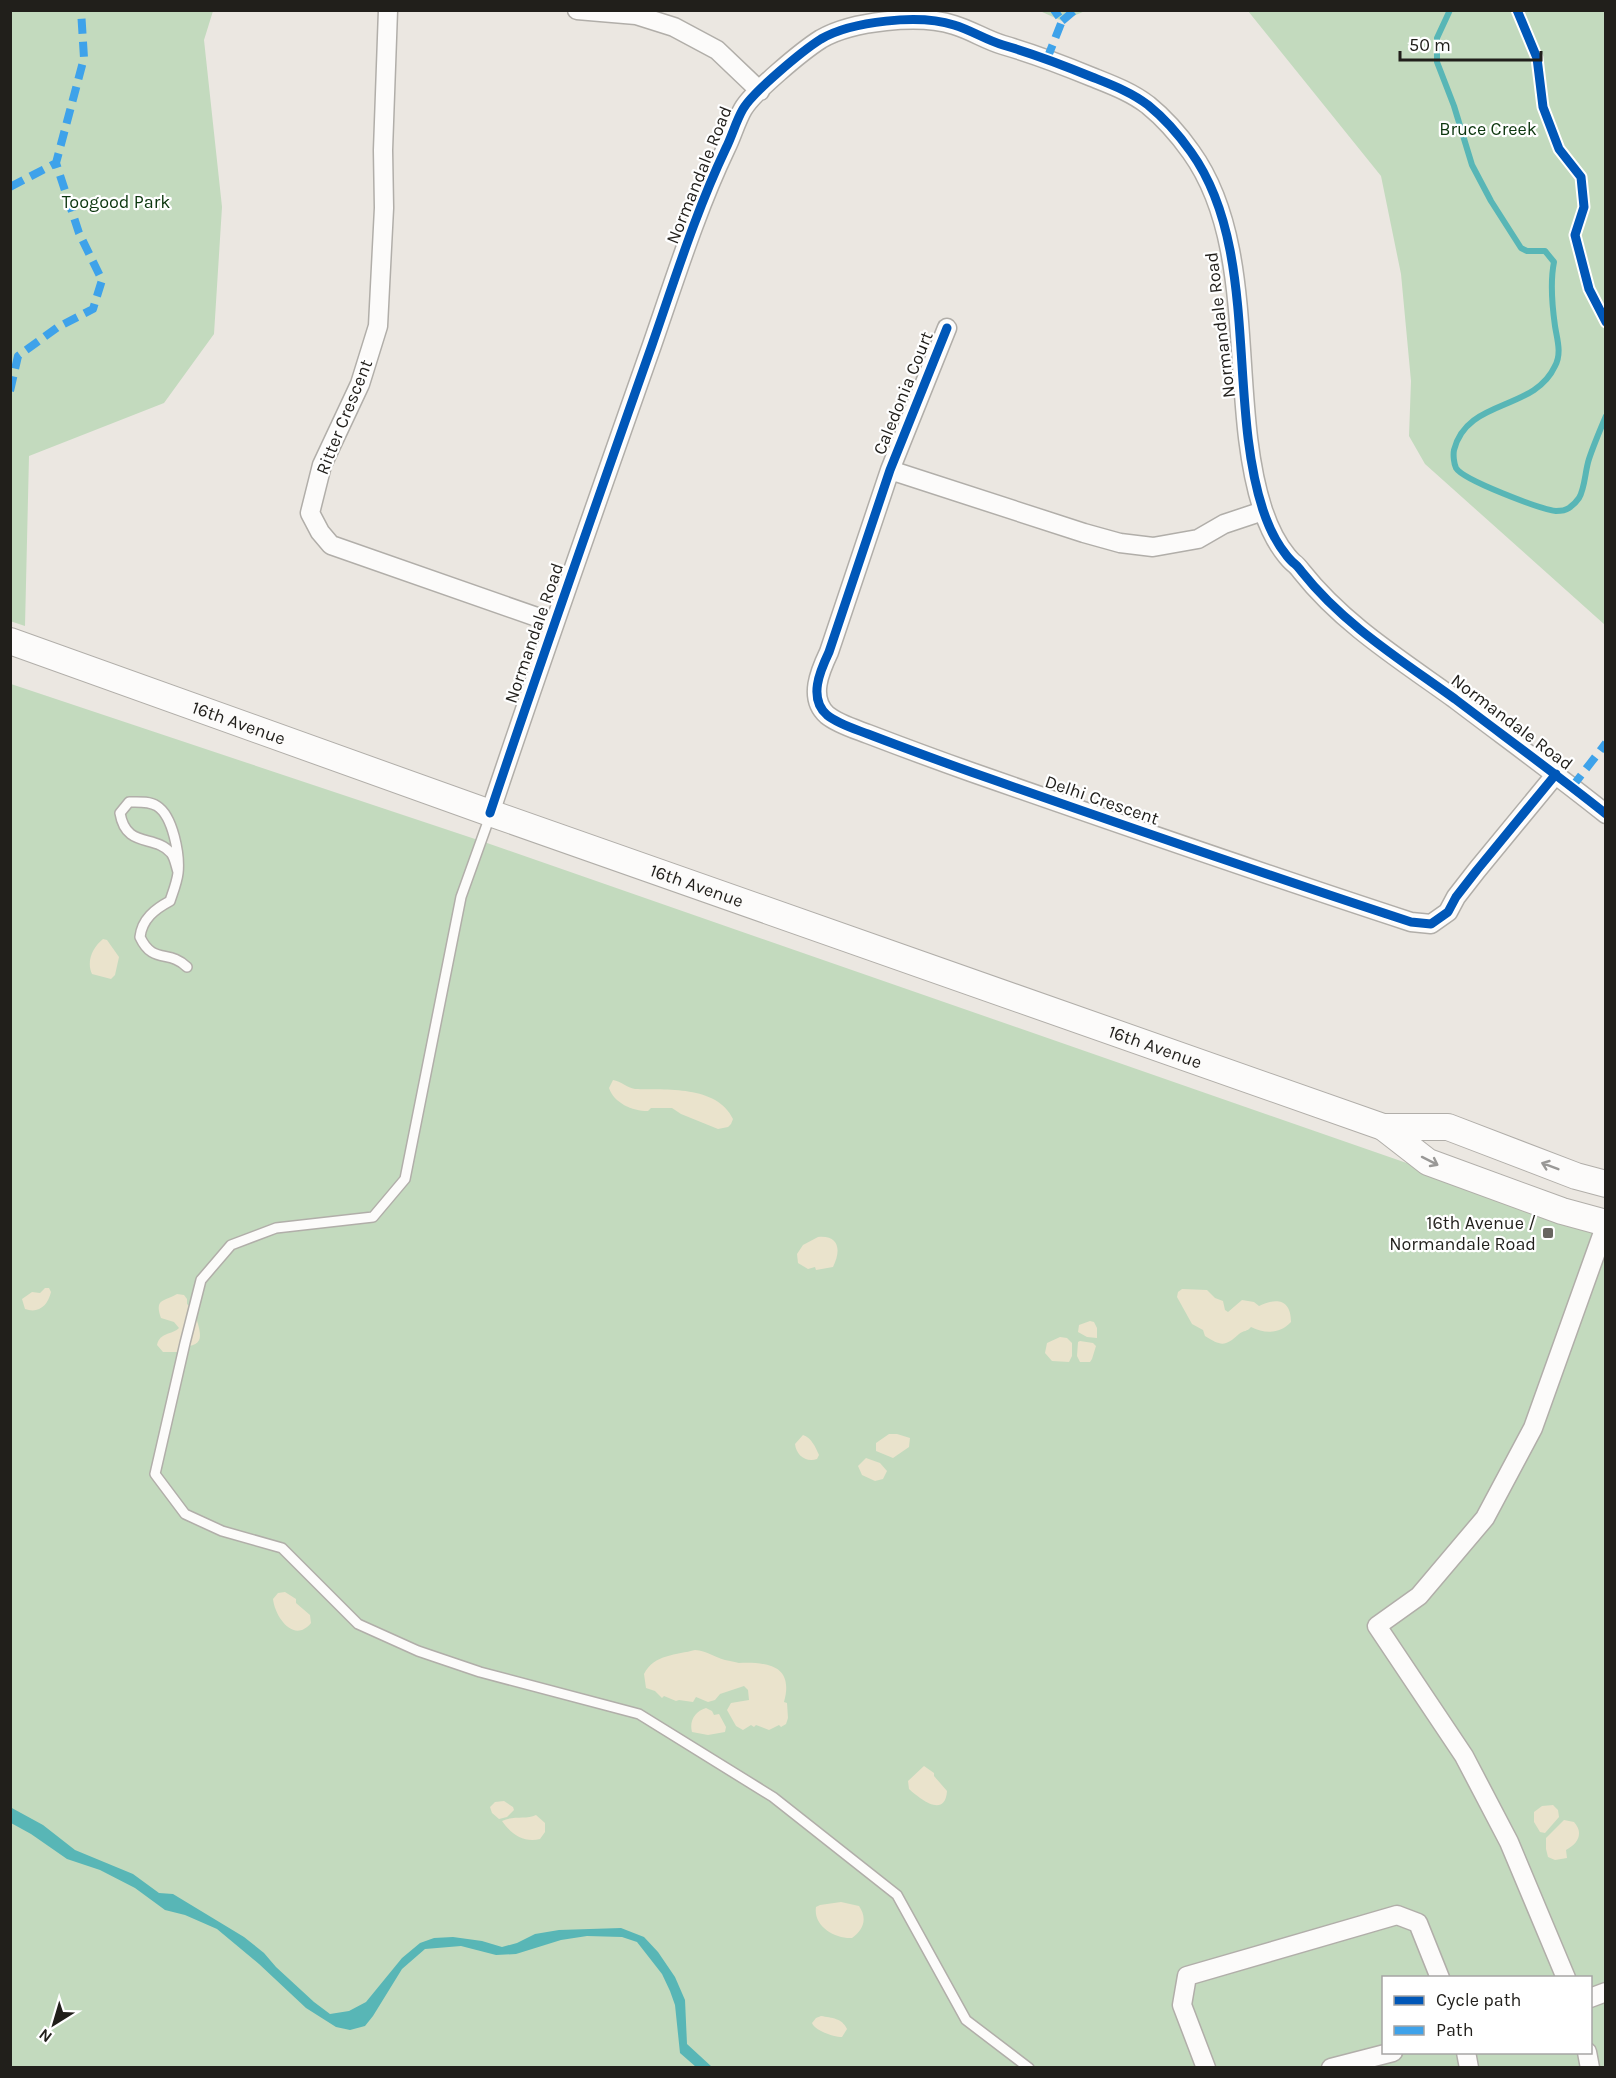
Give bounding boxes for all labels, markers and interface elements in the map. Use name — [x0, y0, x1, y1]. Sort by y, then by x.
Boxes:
scale bar — [1400, 24, 1541, 62]
text: 50 m — [1409, 34, 1451, 56]
street label: Normandale Road — [661, 103, 737, 247]
park label: Bruce Creek — [1439, 118, 1537, 140]
park label: Toogood Park — [62, 191, 170, 213]
street label: Normandale Road — [1200, 251, 1240, 399]
street label: Caledonia Court — [868, 328, 938, 458]
street label: Ritter Crescent — [311, 356, 377, 478]
street label: Normandale Road — [500, 560, 568, 706]
street label: Normandale Road — [1447, 669, 1577, 775]
street label: 16th Avenue — [189, 696, 288, 750]
street label: Delhi Crescent — [1042, 770, 1162, 830]
street label: 16th Avenue — [647, 859, 746, 912]
street label: 16th Avenue — [1106, 1020, 1205, 1073]
one-way arrow — [1421, 1155, 1438, 1167]
one-way arrow — [1541, 1160, 1559, 1171]
place label: 16th Avenue / Normandale Road — [1389, 1212, 1536, 1255]
marker: 16th Avenue / Normandale Road — [1541, 1226, 1555, 1240]
legend — [1382, 1976, 1592, 2054]
text: Cycle path — [1436, 1989, 1521, 2011]
north arrow — [24, 1994, 84, 2054]
text: Path — [1436, 2019, 1474, 2041]
text: N — [35, 2025, 56, 2047]

